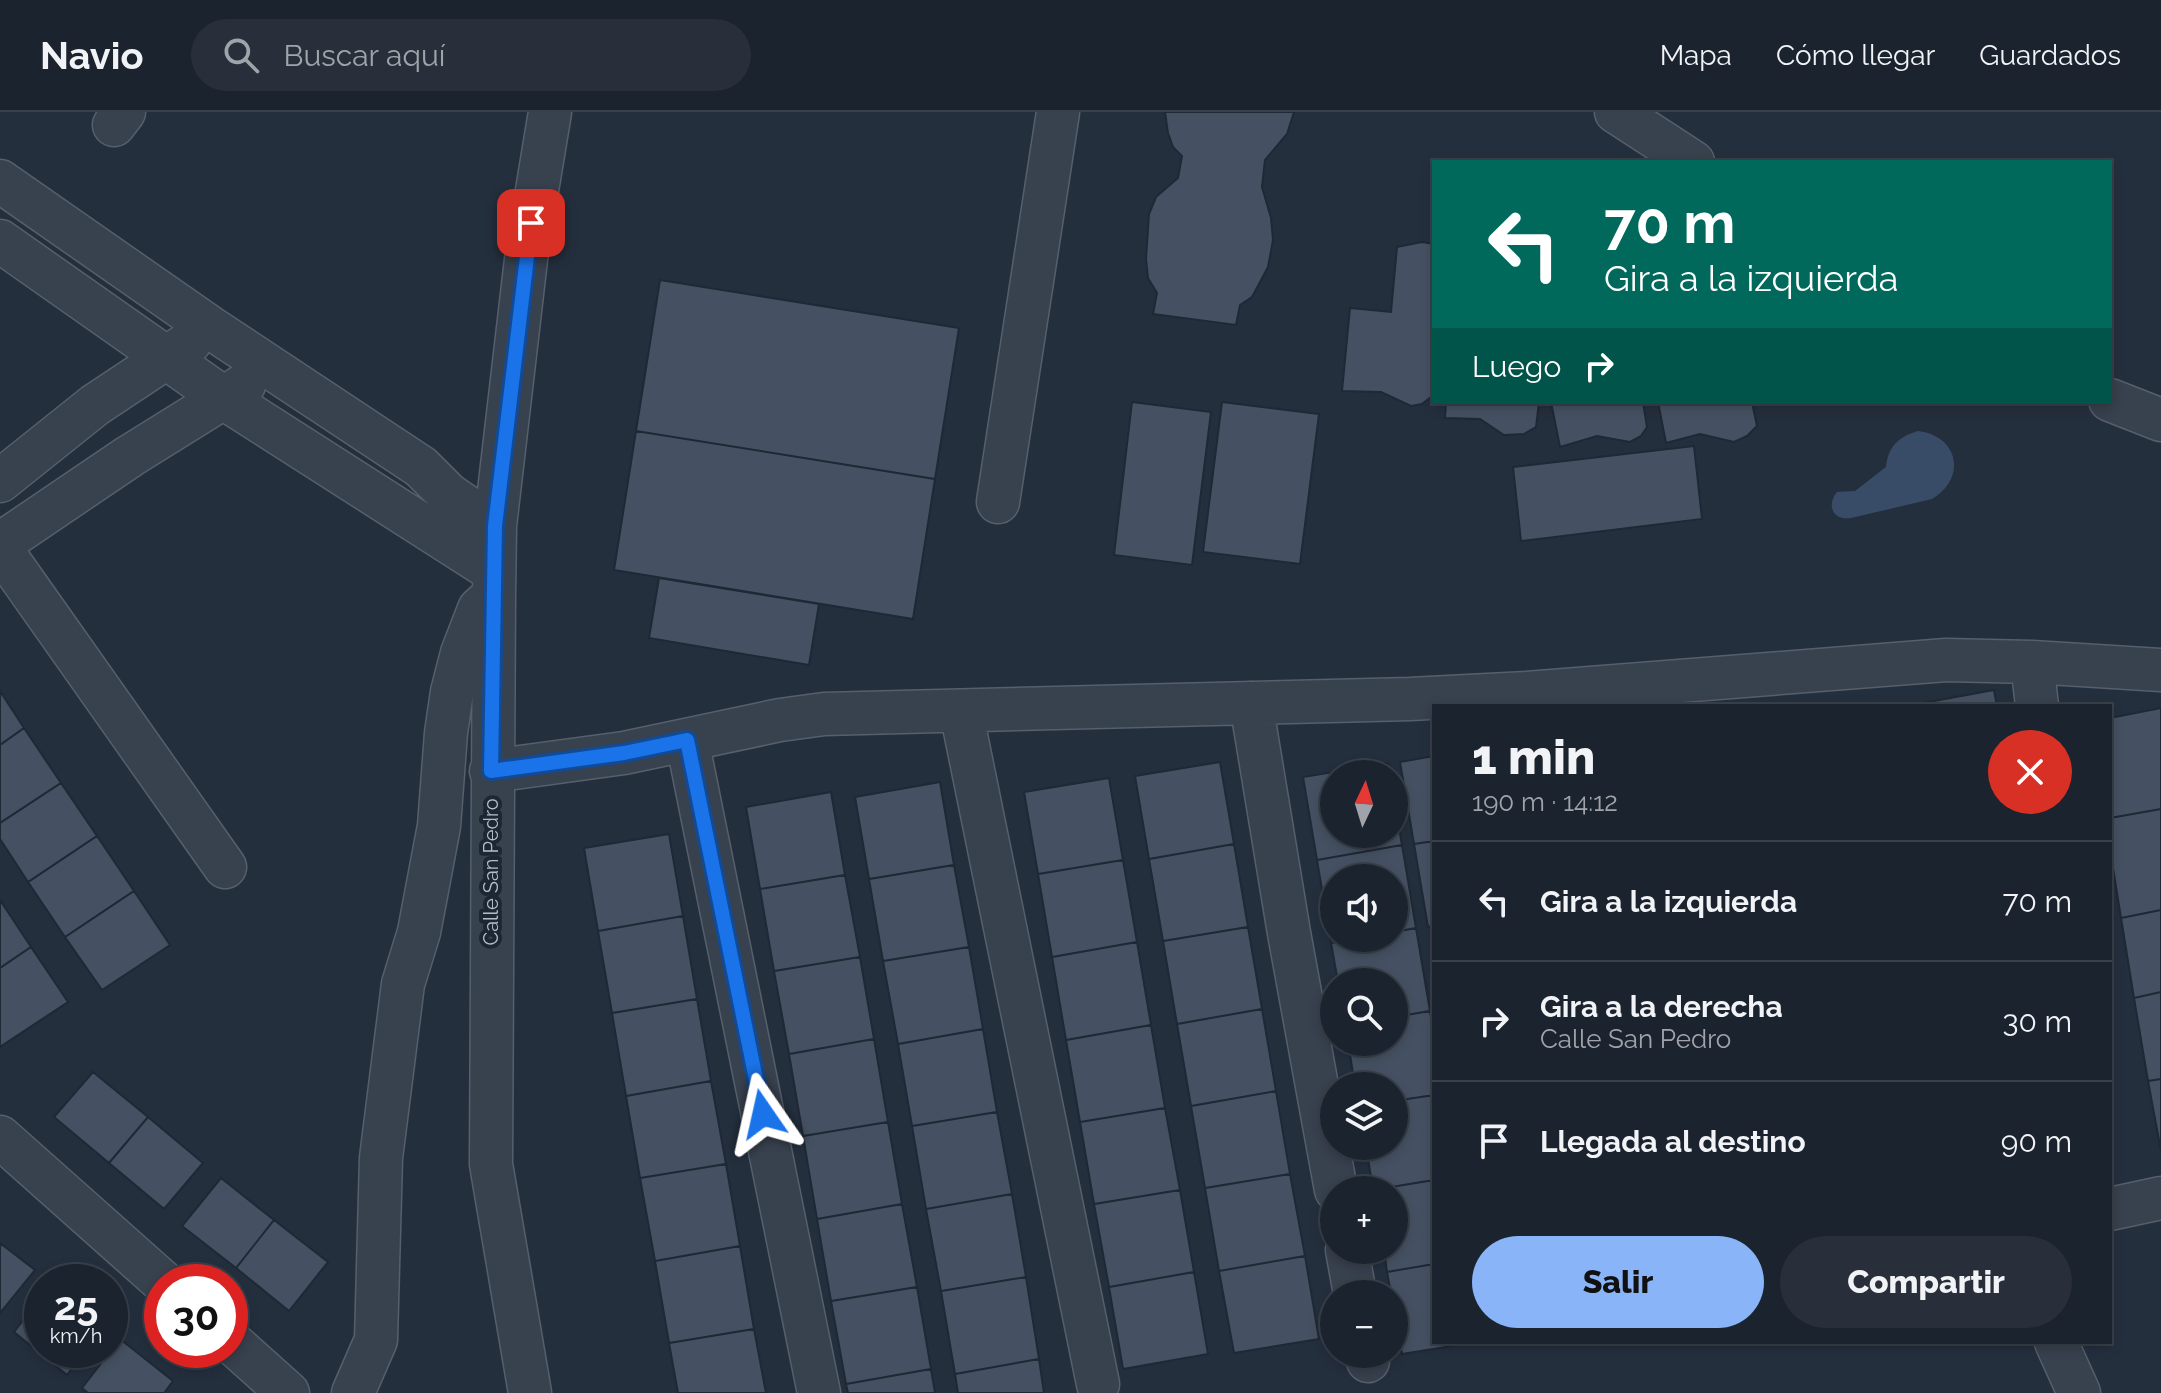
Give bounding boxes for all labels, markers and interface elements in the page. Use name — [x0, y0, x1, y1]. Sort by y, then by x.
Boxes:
search box — [191, 19, 751, 91]
text: Navio — [40, 33, 143, 78]
icon: search — [219, 33, 263, 77]
text: Buscar aquí — [283, 38, 445, 73]
text: Mapa — [1660, 39, 1732, 72]
text: Cómo llegar — [1776, 39, 1935, 72]
text: Guardados — [1979, 39, 2121, 72]
pin — [497, 189, 565, 257]
text: 70 m — [1604, 190, 1735, 256]
icon: left — [1472, 192, 1576, 296]
icon: arrive — [509, 201, 553, 245]
text: Gira a la izquierda — [1604, 257, 1898, 299]
icon: right — [1577, 344, 1621, 388]
text: Luego — [1472, 349, 1561, 384]
text: 1 min — [1472, 729, 1595, 785]
button: close — [1988, 730, 2072, 814]
north arrow — [1320, 760, 1408, 848]
map controls — [1320, 760, 1408, 1368]
text: 190 m · 14:12 — [1472, 787, 1618, 817]
street label: Calle San Pedro — [479, 798, 503, 946]
button: sound — [1320, 864, 1408, 952]
icon: left — [1472, 879, 1516, 923]
text: Gira a la izquierda — [1540, 884, 1797, 919]
text: 70 m — [2002, 884, 2072, 919]
button: search — [1320, 968, 1408, 1056]
text: Gira a la derecha — [1540, 989, 1783, 1024]
icon: right — [1472, 999, 1516, 1043]
text: 30 m — [2002, 1004, 2072, 1039]
text: Calle San Pedro — [1540, 1024, 1731, 1054]
position arrow — [721, 1072, 805, 1156]
button: layers — [1320, 1072, 1408, 1160]
icon: arrive — [1472, 1119, 1516, 1163]
text: Llegada al destino — [1540, 1124, 1806, 1159]
text: 90 m — [2001, 1124, 2072, 1159]
button: + — [1320, 1176, 1408, 1264]
button: Salir — [1472, 1236, 1764, 1328]
button: Compartir — [1780, 1236, 2072, 1328]
speed limit sign: 30 — [144, 1264, 248, 1368]
button: − — [1320, 1280, 1408, 1368]
text: 25 — [54, 1282, 98, 1329]
text: km/h — [50, 1324, 102, 1348]

